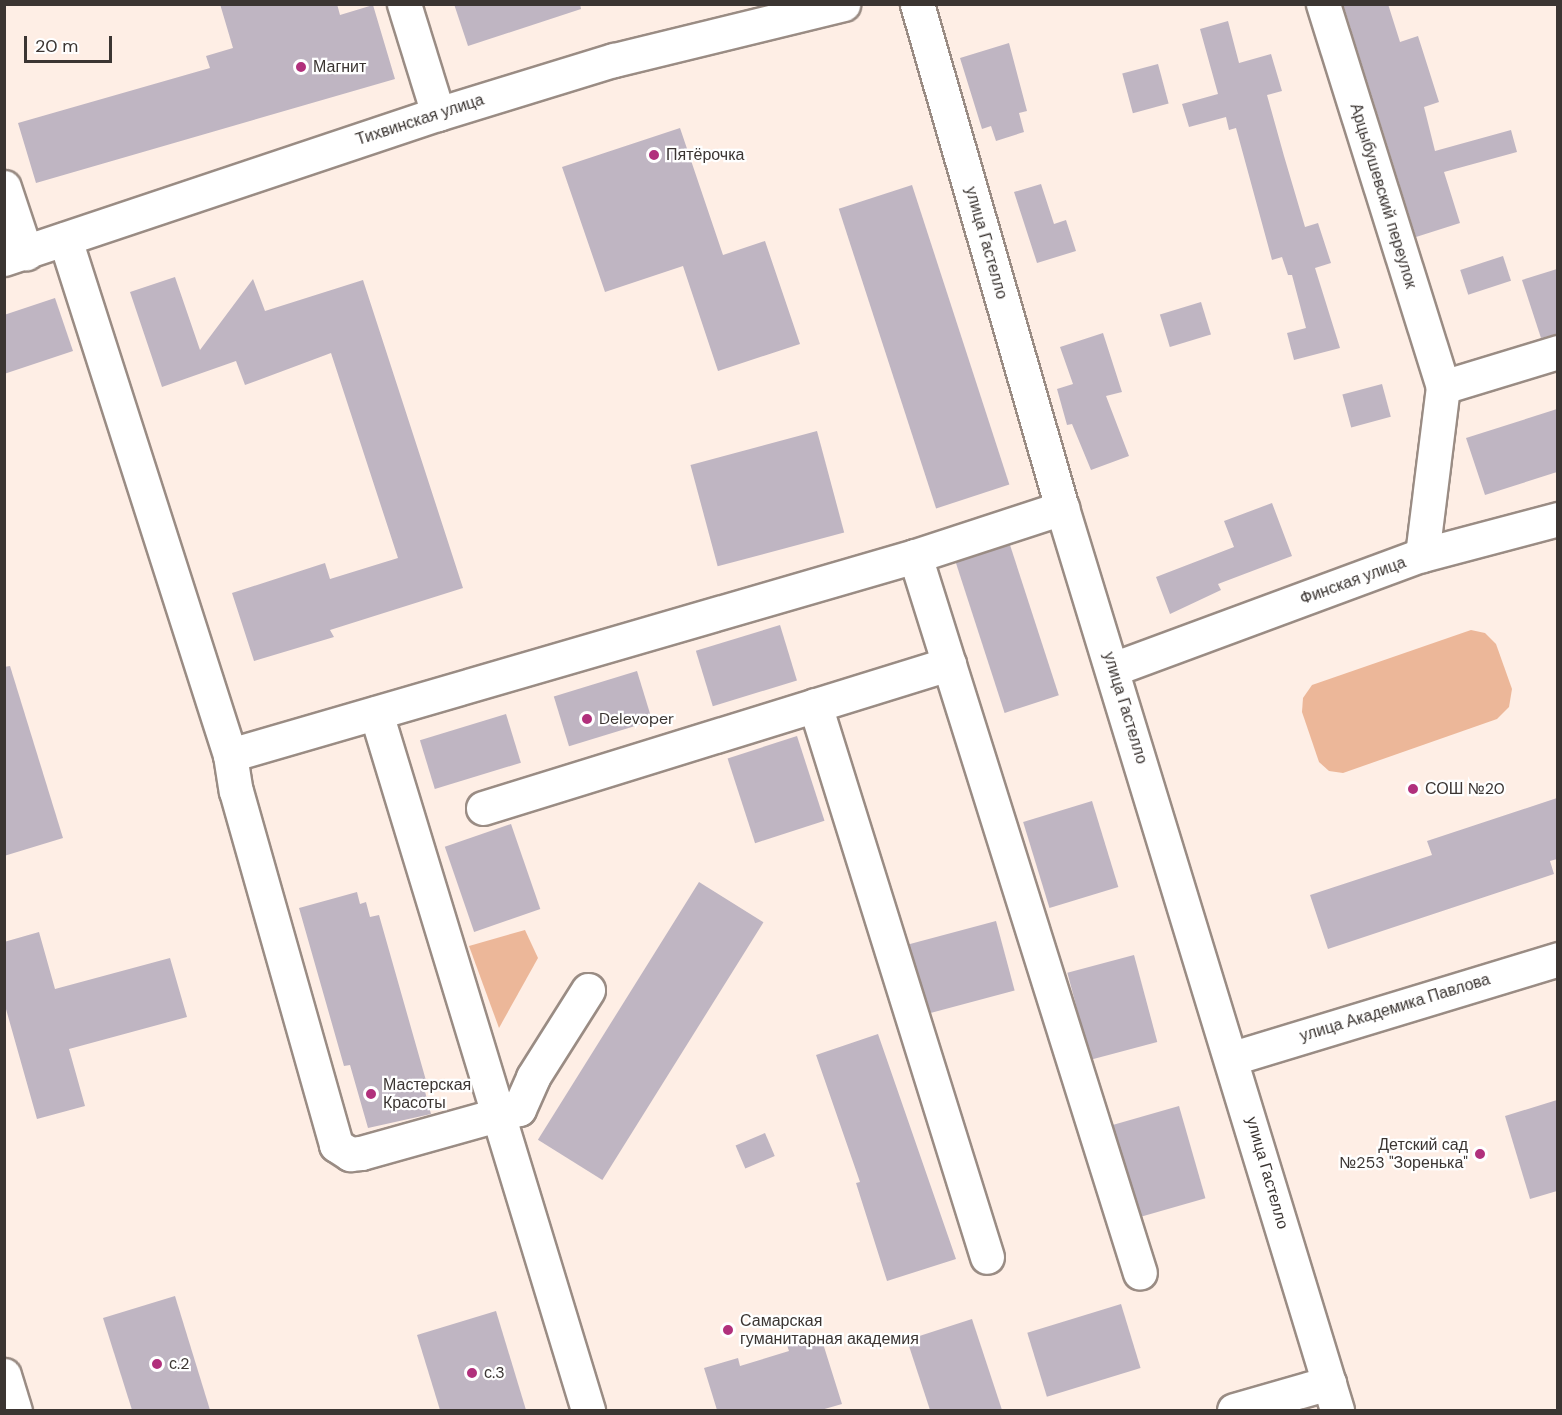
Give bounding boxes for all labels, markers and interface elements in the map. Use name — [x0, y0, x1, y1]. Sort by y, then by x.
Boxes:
scale bar — [27, 24, 116, 62]
text: 20 m — [35, 34, 78, 58]
place label: Магнит — [313, 57, 366, 77]
marker: Магнит — [294, 60, 308, 74]
street label: Тихвинская улица — [354, 90, 486, 150]
street label: Арцыбушевский переулок — [1346, 101, 1420, 291]
place label: Пятёрочка — [666, 145, 744, 165]
marker: Пятёрочка — [647, 148, 661, 162]
street label: улица Гастелло — [961, 185, 1011, 301]
street label: Финская улица — [1298, 553, 1408, 609]
street label: улица Гастелло — [1099, 650, 1151, 766]
place label: Delevoper — [599, 709, 674, 729]
marker: Delevoper — [580, 712, 594, 726]
place label: СОШ №20 — [1425, 779, 1505, 799]
marker: СОШ №20 — [1406, 782, 1420, 796]
street label: улица Академика Павлова — [1298, 970, 1492, 1046]
place label: Мастерская Красоты — [383, 1075, 471, 1113]
marker: Мастерская Красоты — [364, 1087, 378, 1101]
street label: улица Гастелло — [1242, 1115, 1292, 1231]
place label: Детский сад №253 "Зоренька" — [1339, 1135, 1468, 1173]
marker: Детский сад №253 "Зоренька" — [1473, 1147, 1487, 1161]
place label: Самарская гуманитарная академия — [740, 1311, 919, 1349]
marker: Самарская гуманитарная академия — [721, 1323, 735, 1337]
place label: с.2 — [169, 1354, 189, 1374]
marker: с.2 — [150, 1357, 164, 1371]
place label: с.3 — [484, 1363, 505, 1383]
marker: с.3 — [465, 1366, 479, 1380]

